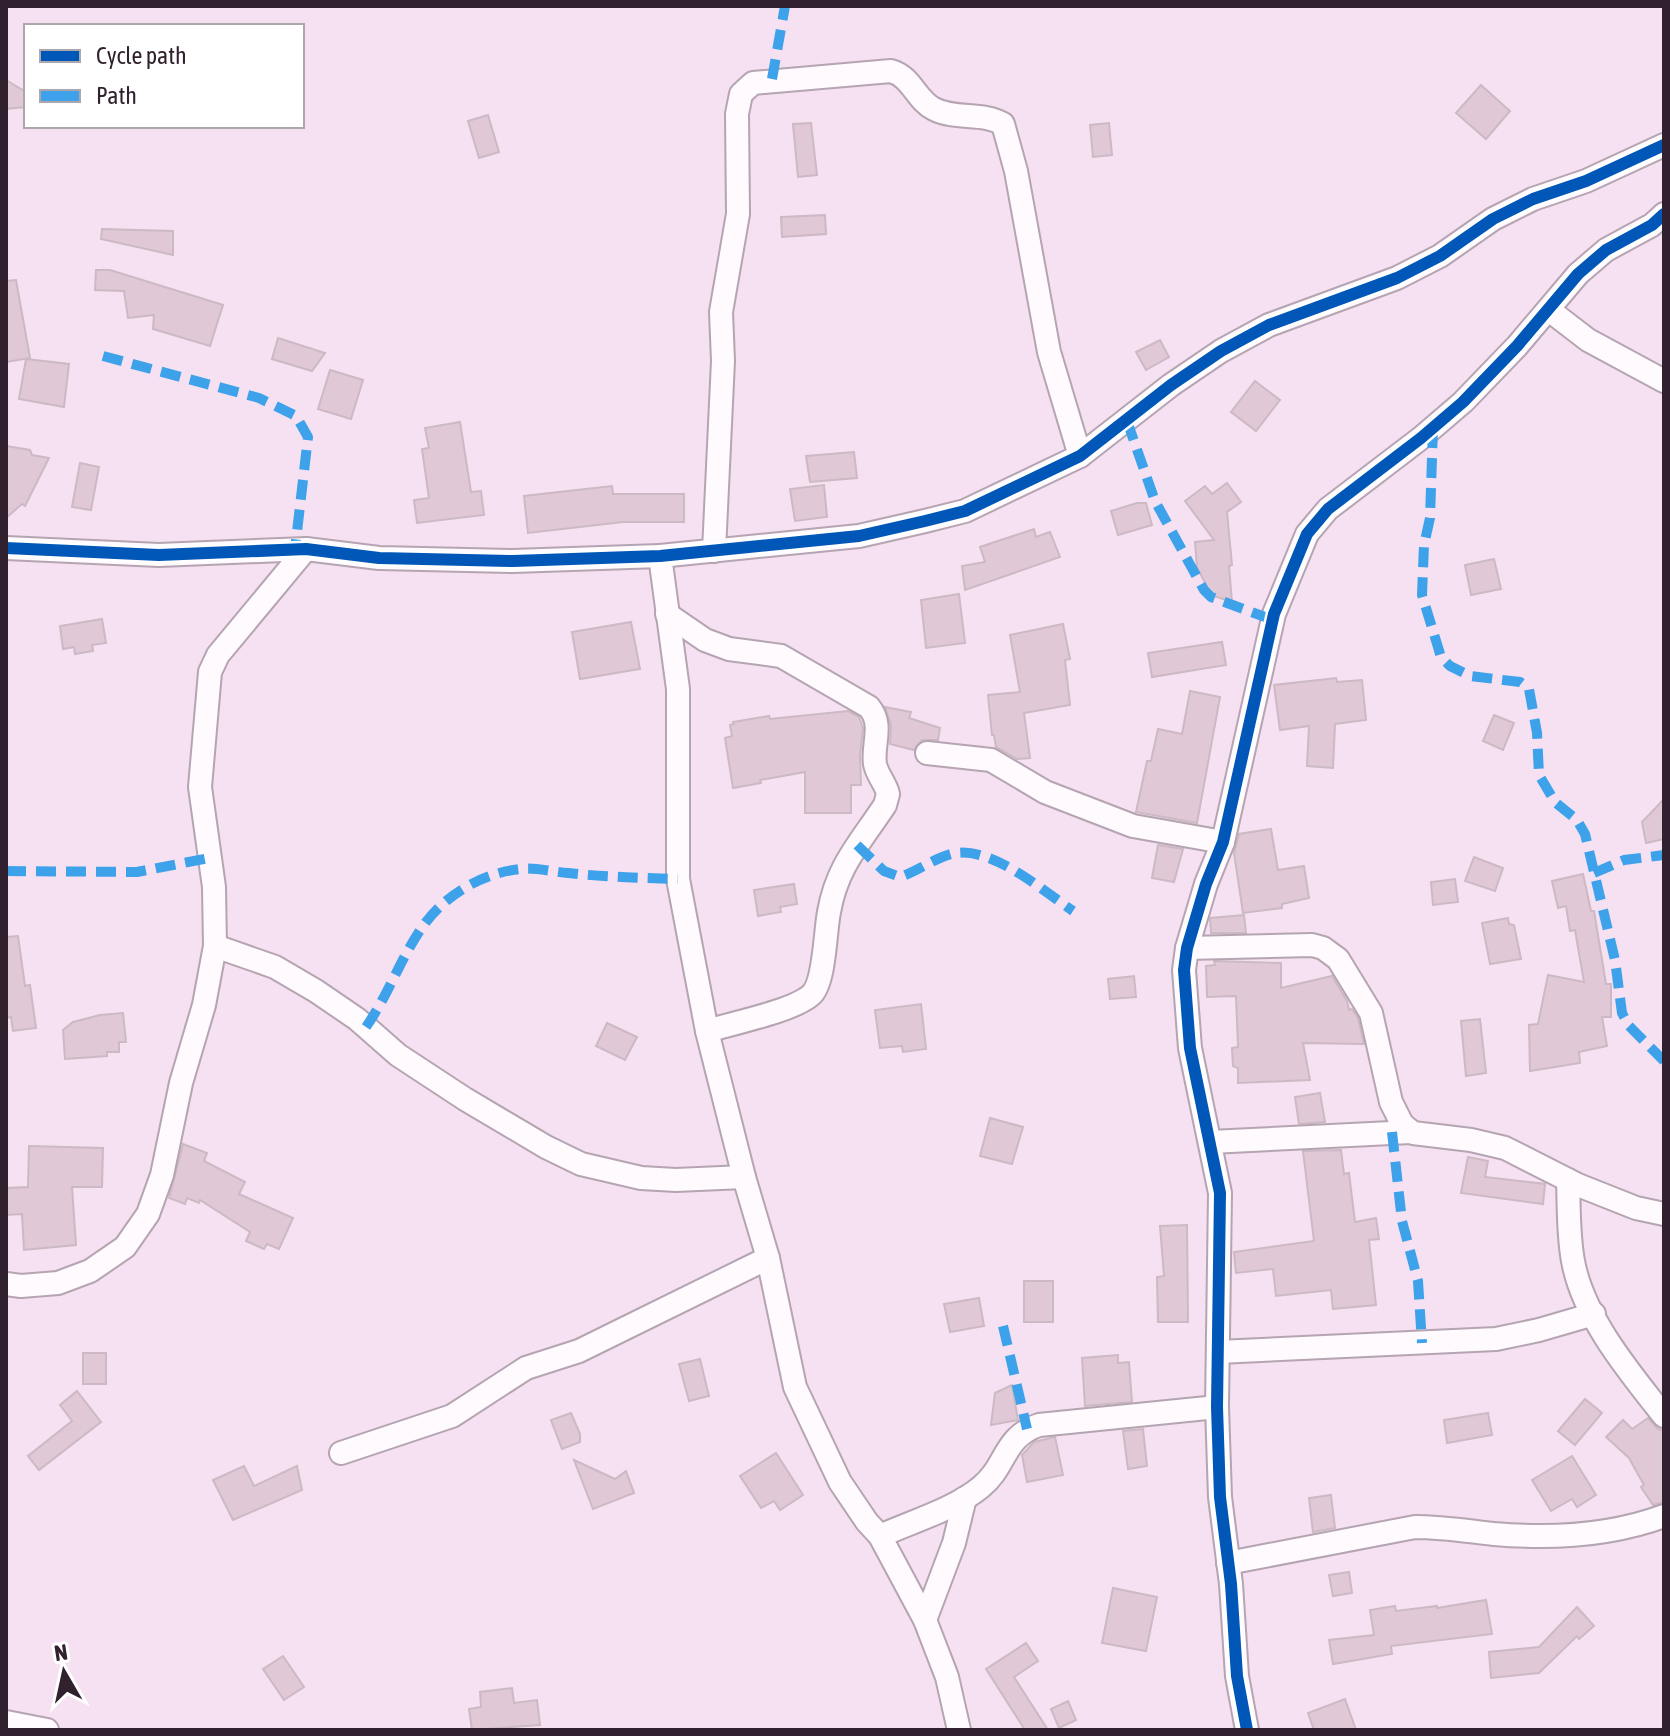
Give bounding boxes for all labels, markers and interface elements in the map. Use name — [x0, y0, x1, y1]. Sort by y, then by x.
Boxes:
legend — [24, 24, 304, 128]
text: Cycle path — [96, 42, 187, 69]
text: Path — [96, 82, 137, 109]
north arrow — [24, 1632, 104, 1712]
text: N — [52, 1638, 69, 1666]

